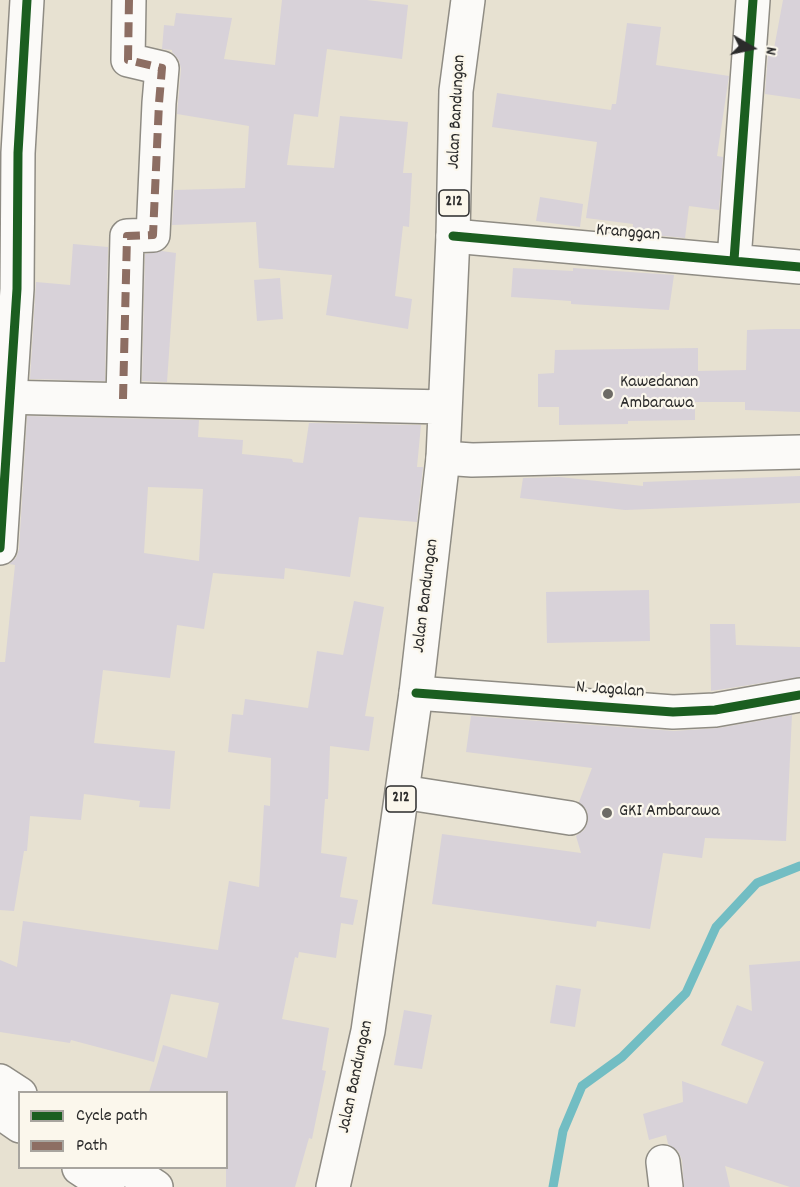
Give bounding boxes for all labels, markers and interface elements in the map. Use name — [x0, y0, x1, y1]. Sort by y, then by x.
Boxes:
north arrow — [722, 18, 782, 78]
text: N — [758, 45, 782, 57]
street label: Jalan Bandungan — [444, 54, 472, 170]
road number: 212 — [439, 190, 469, 216]
street label: Kranggan — [595, 220, 661, 248]
place label: Kawedanan Ambarawa — [620, 373, 698, 416]
marker: Kawedanan Ambarawa — [601, 387, 615, 401]
street label: Jalan Bandungan — [409, 538, 445, 654]
street label: N. Jagalan — [575, 678, 645, 704]
road number: 212 — [386, 786, 416, 812]
place label: GKI Ambarawa — [619, 802, 720, 824]
marker: GKI Ambarawa — [600, 806, 614, 820]
street label: Jalan Bandungan — [335, 1019, 379, 1135]
legend — [18, 1091, 228, 1169]
text: Cycle path — [76, 1104, 147, 1129]
text: Path — [76, 1134, 108, 1159]

